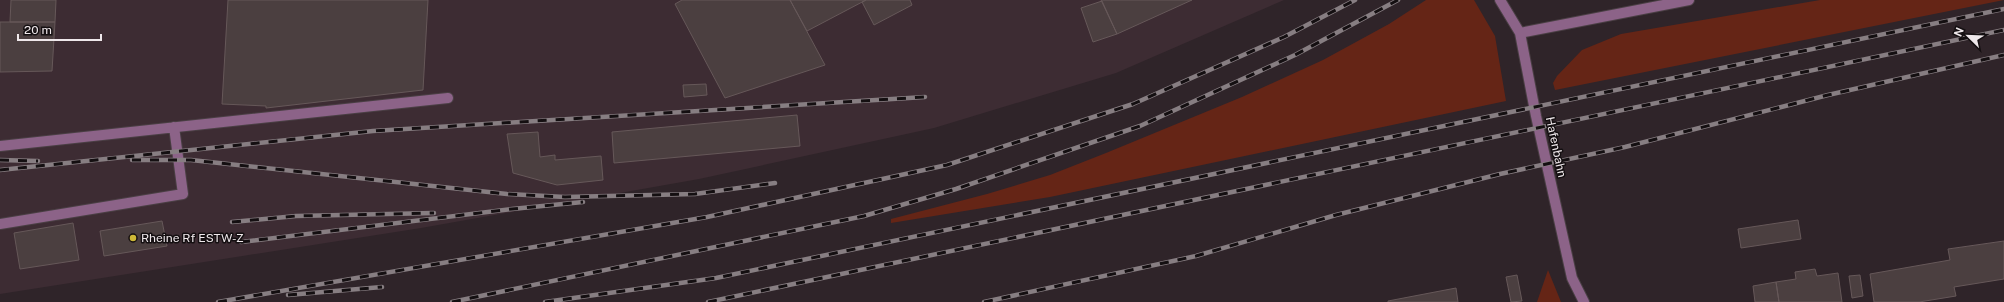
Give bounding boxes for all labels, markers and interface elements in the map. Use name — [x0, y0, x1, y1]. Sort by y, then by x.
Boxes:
scale bar — [18, 16, 101, 42]
north arrow — [1948, 16, 1988, 56]
text: 20 m — [24, 23, 52, 37]
text: N — [1952, 26, 1966, 38]
street label: Hafenbahn — [1543, 115, 1569, 179]
place label: Rheine Rf ESTW-Z — [141, 231, 244, 245]
marker: Rheine Rf ESTW-Z — [128, 233, 138, 243]

